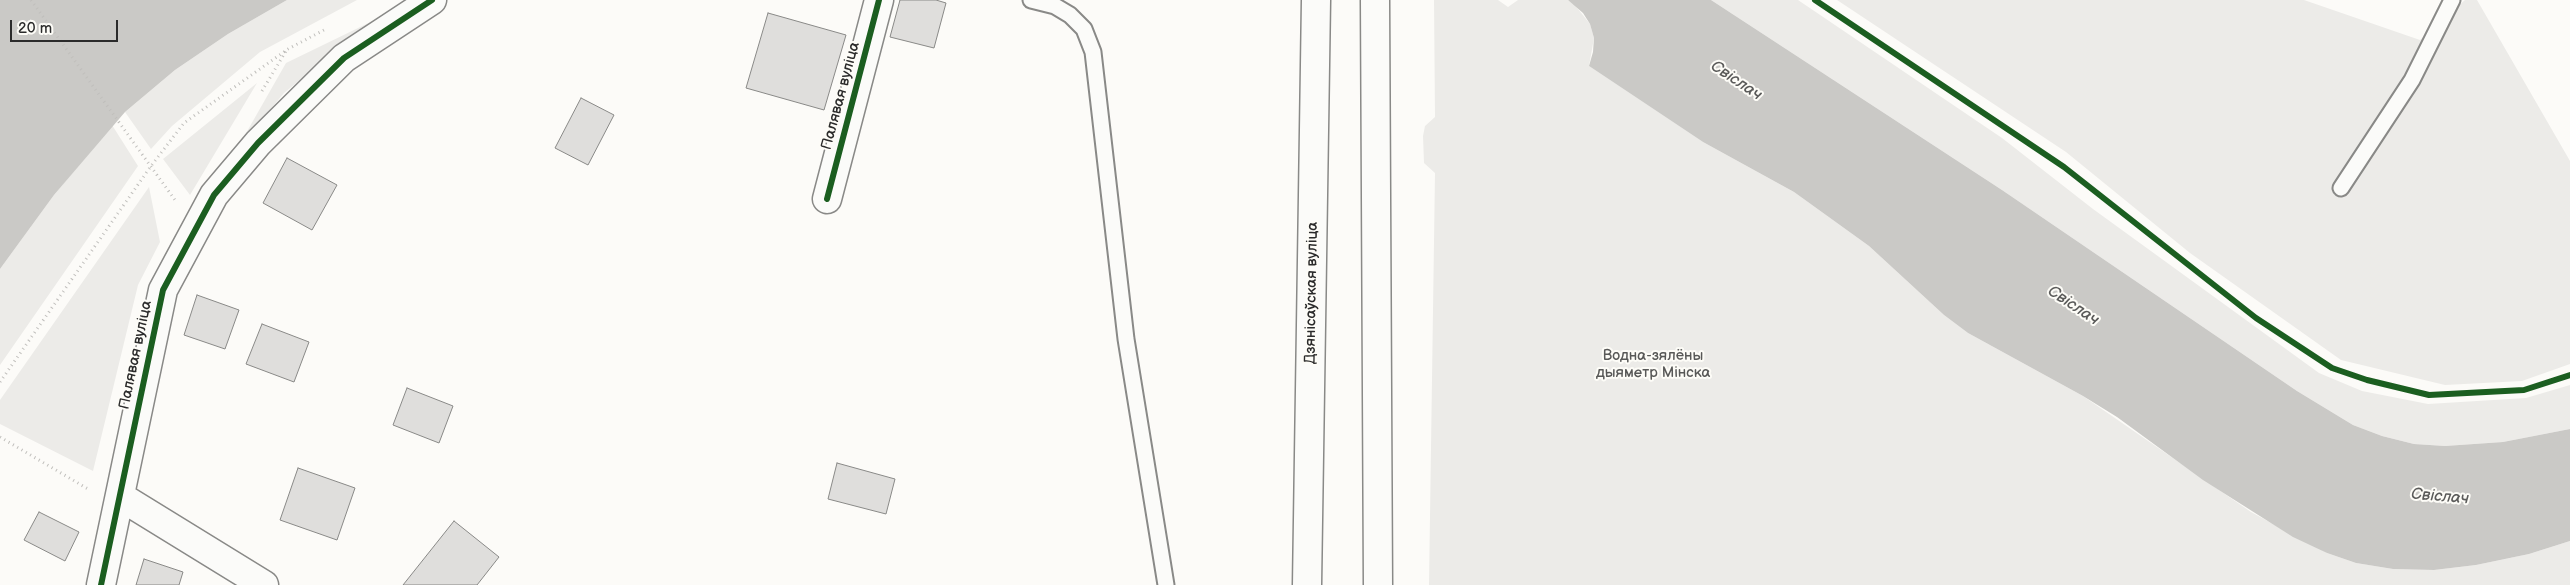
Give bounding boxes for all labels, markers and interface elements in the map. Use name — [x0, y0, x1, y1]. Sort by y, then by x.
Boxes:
scale bar — [12, 10, 120, 42]
text: 20 m — [18, 19, 52, 38]
street label: Палявая вуліца — [818, 40, 864, 152]
water label: Свіслач — [1707, 57, 1765, 105]
street label: Дзянісаўская вуліца — [1302, 222, 1322, 364]
water label: Свіслач — [2044, 282, 2102, 330]
street label: Палявая вуліца — [116, 299, 156, 411]
park label: Водна-зялёны дыяметр Мінска — [1596, 347, 1710, 382]
water label: Свіслач — [2410, 485, 2470, 509]

